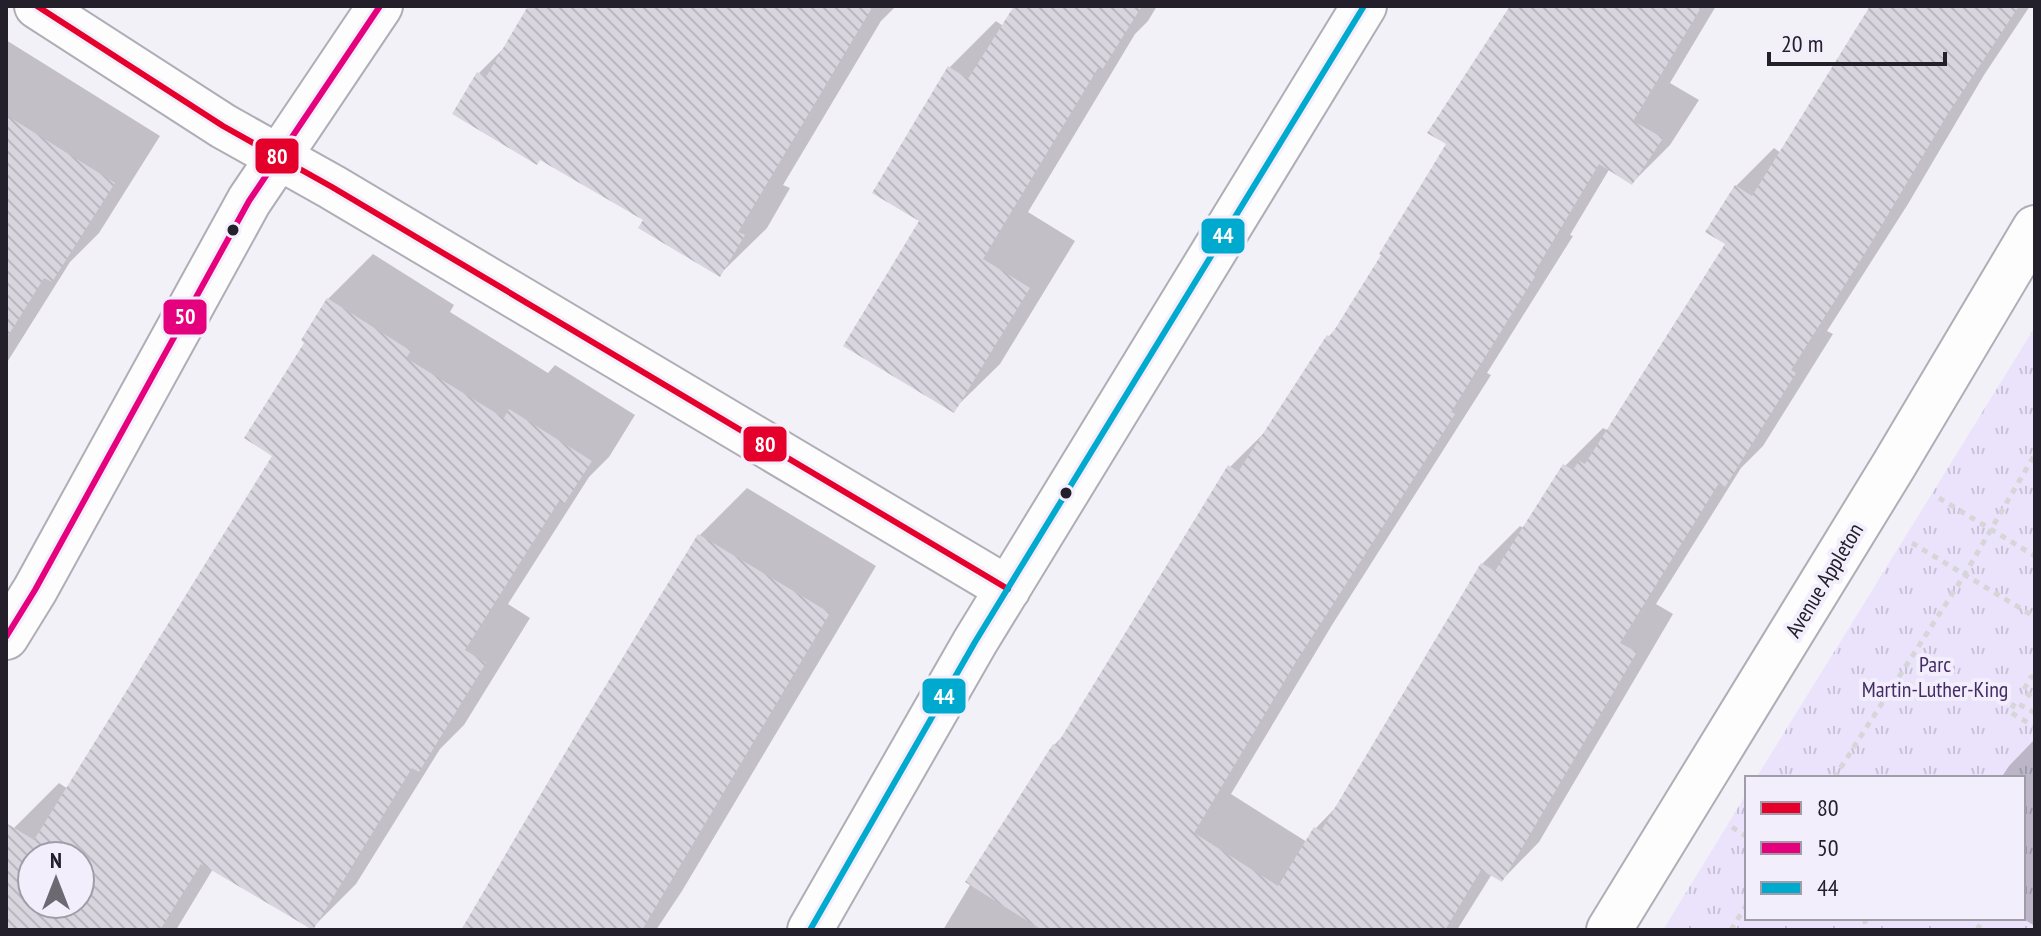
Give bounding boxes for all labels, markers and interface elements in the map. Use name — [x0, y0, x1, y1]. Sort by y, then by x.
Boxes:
scale bar — [1769, 16, 1945, 66]
text: 20 m — [1781, 28, 1823, 59]
line badge: 80 — [254, 137, 300, 175]
text: 80 — [266, 142, 288, 170]
line badge: 44 — [1200, 217, 1246, 255]
text: 44 — [1212, 221, 1234, 249]
unlabelled marker — [225, 222, 241, 238]
line badge: 50 — [162, 298, 208, 336]
text: 50 — [174, 302, 196, 330]
line badge: 80 — [742, 425, 788, 463]
text: 80 — [754, 430, 776, 458]
unlabelled marker — [1058, 485, 1074, 501]
street label: Avenue Appleton — [1779, 518, 1869, 642]
park label: Parc Martin-Luther-King — [1862, 650, 2008, 703]
line badge: 44 — [921, 677, 967, 715]
text: 44 — [933, 682, 955, 710]
legend — [1745, 776, 2025, 920]
text: 80 — [1817, 792, 1839, 823]
text: 50 — [1817, 832, 1839, 863]
north arrow — [16, 840, 96, 920]
text: N — [50, 846, 62, 874]
text: 44 — [1817, 872, 1839, 903]

